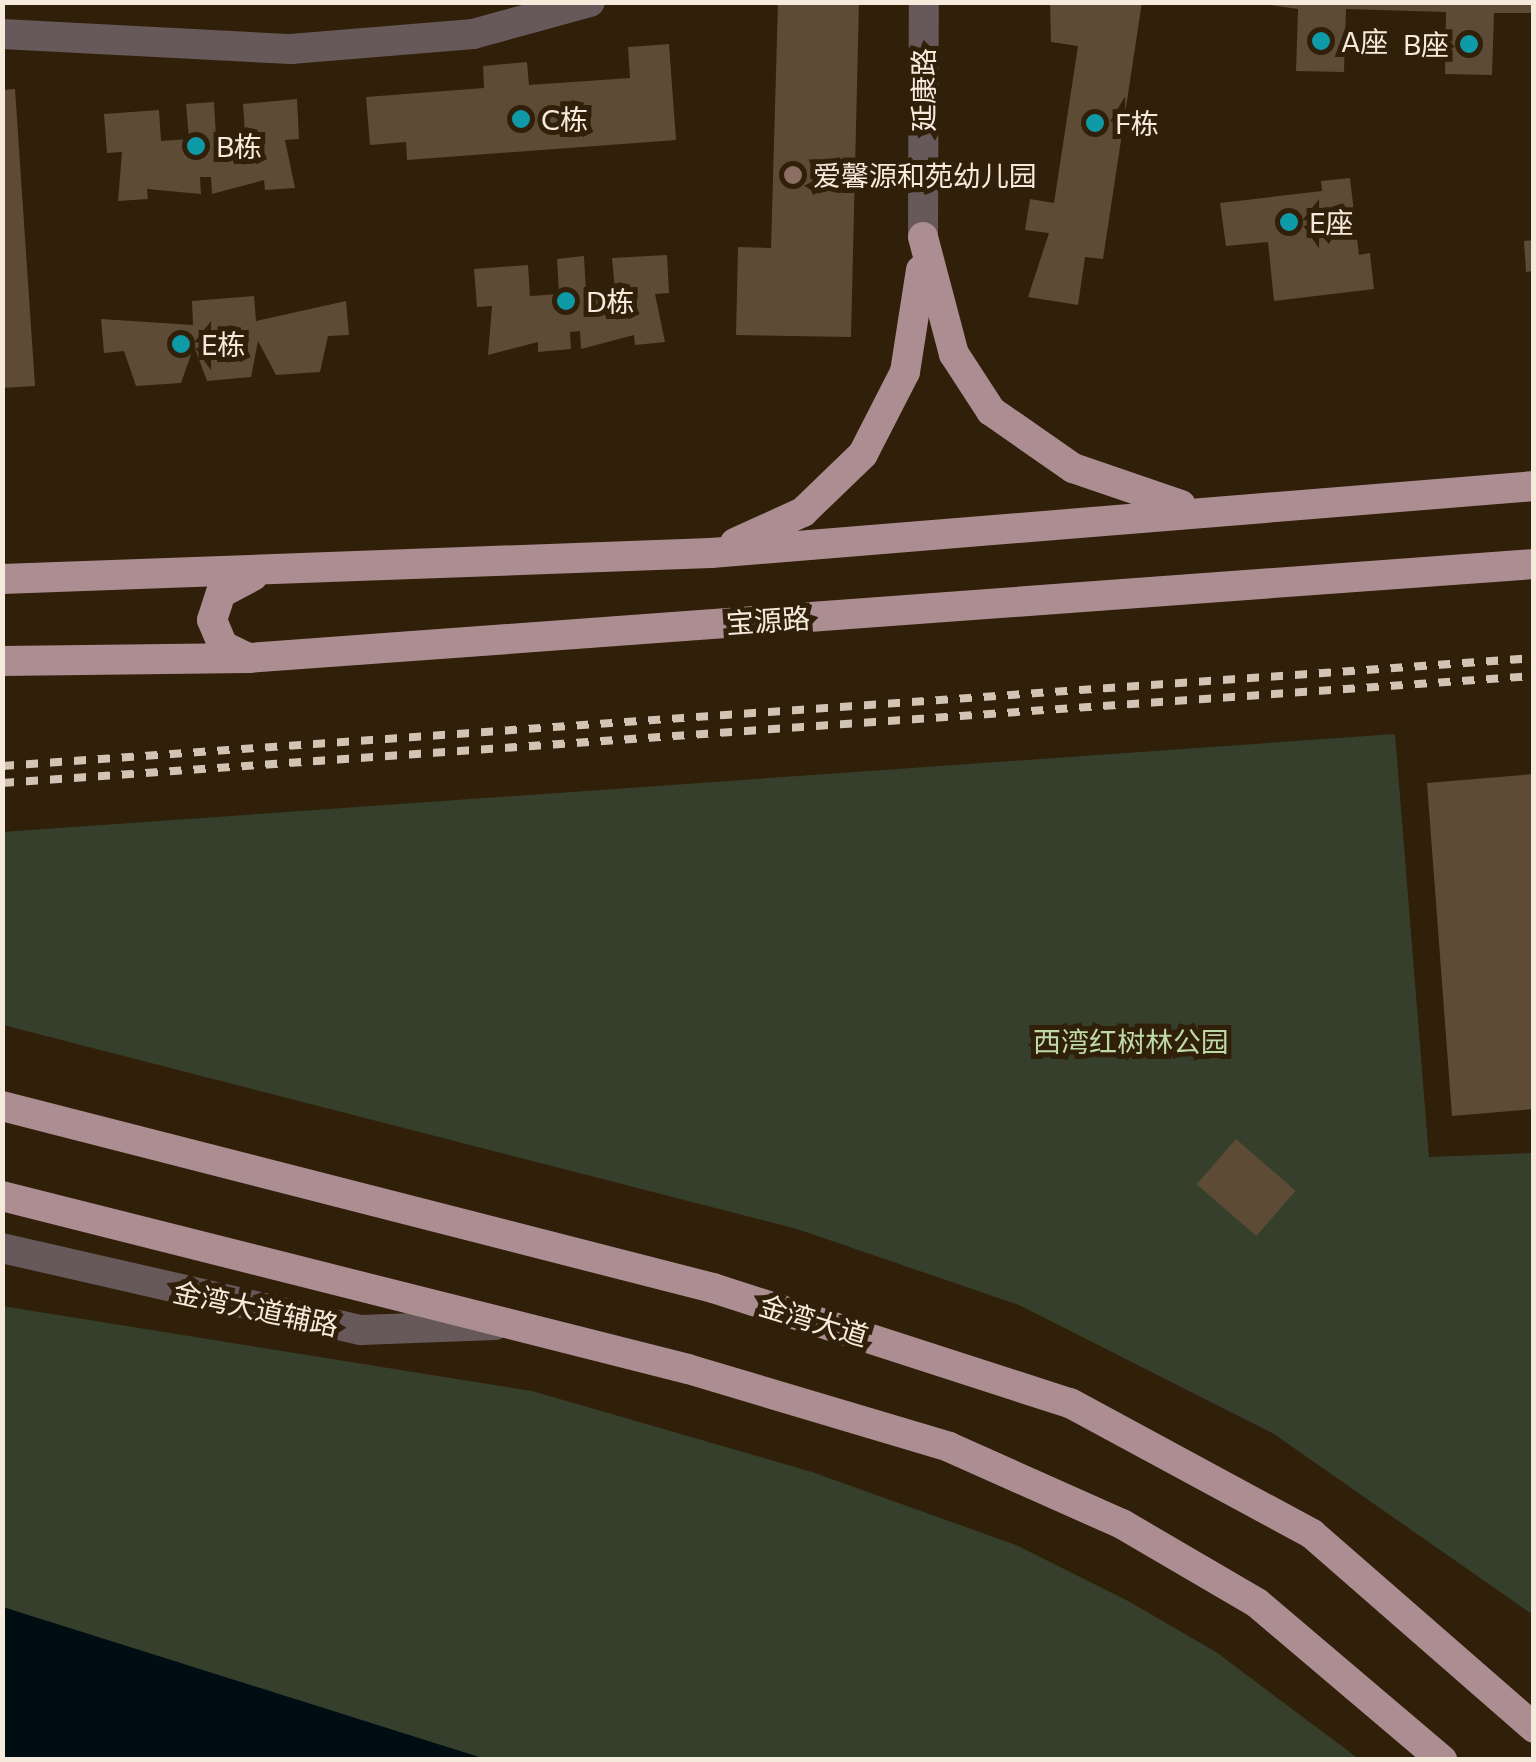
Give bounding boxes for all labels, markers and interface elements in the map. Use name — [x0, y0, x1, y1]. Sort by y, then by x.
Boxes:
place label: A座 — [1341, 24, 1388, 58]
place label: B座 — [1403, 27, 1449, 61]
marker: A座 — [1310, 30, 1332, 52]
marker: B座 — [1458, 33, 1480, 55]
street label: 延康路 — [906, 48, 940, 132]
place label: C栋 — [541, 102, 588, 136]
place label: F栋 — [1115, 106, 1159, 140]
marker: C栋 — [510, 108, 532, 130]
marker: F栋 — [1084, 112, 1106, 134]
place label: B栋 — [216, 129, 262, 163]
marker: B栋 — [185, 135, 207, 157]
place label: 爱馨源和苑幼儿园 — [813, 158, 1037, 192]
marker: 爱馨源和苑幼儿园 — [782, 164, 804, 186]
place label: E座 — [1309, 205, 1354, 239]
marker: E座 — [1278, 211, 1300, 233]
place label: D栋 — [586, 284, 635, 318]
marker: D栋 — [555, 290, 577, 312]
place label: E栋 — [201, 327, 246, 361]
marker: E栋 — [170, 333, 192, 355]
street label: 宝源路 — [725, 600, 811, 640]
park label: 西湾红树林公园 — [1033, 1024, 1229, 1058]
street label: 金湾大道辅路 — [170, 1274, 342, 1342]
street label: 金湾大道 — [756, 1288, 872, 1352]

